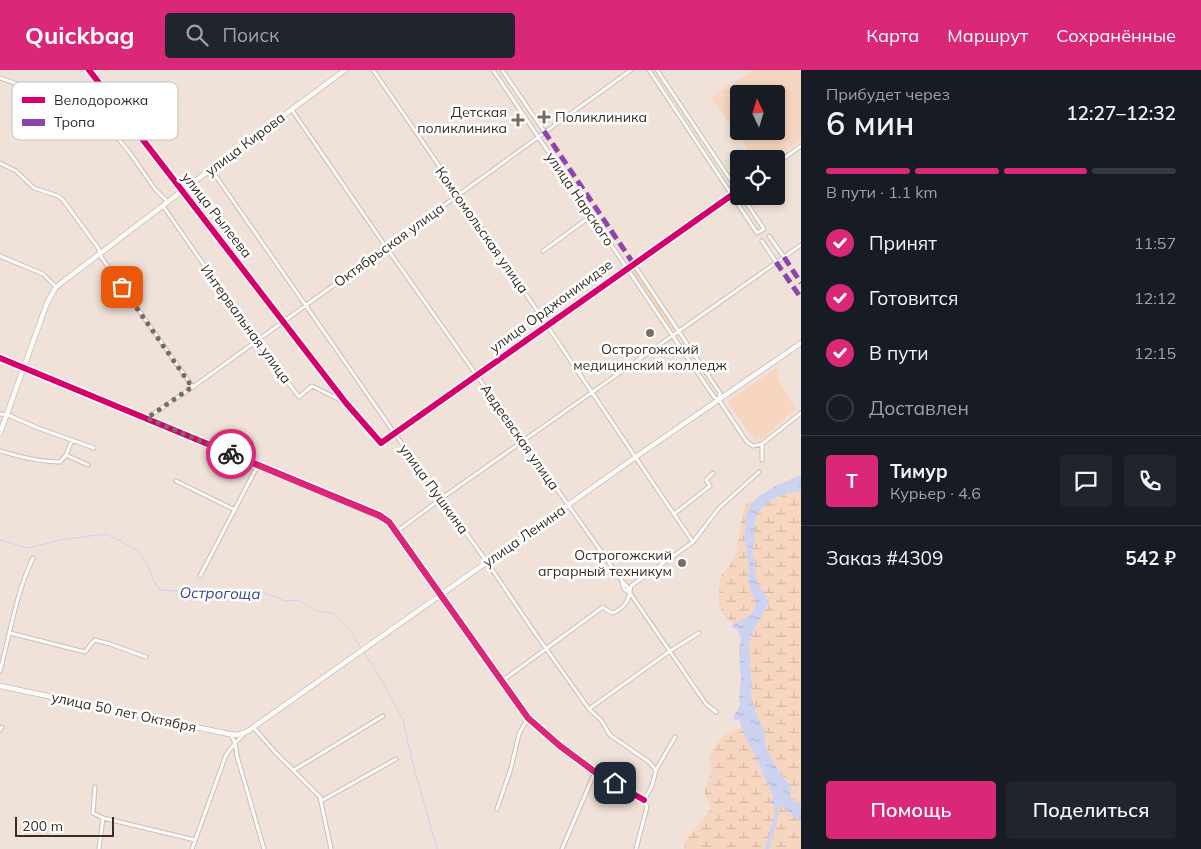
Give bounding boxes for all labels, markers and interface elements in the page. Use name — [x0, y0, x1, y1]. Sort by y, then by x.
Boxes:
search box — [165, 13, 515, 58]
text: Quickbag — [25, 20, 135, 50]
icon: search — [183, 21, 211, 49]
text: Поиск — [223, 23, 279, 47]
text: Карта — [866, 24, 919, 47]
text: Маршрут — [947, 24, 1028, 47]
text: Сохранённые — [1056, 24, 1176, 47]
legend — [12, 82, 178, 140]
text: Прибудет через — [826, 84, 950, 104]
north arrow — [730, 85, 785, 140]
map controls — [730, 85, 785, 205]
text: Велодорожка — [54, 91, 148, 109]
text: 12:27–12:32 — [1066, 101, 1176, 125]
place label: Детская поликлиника — [417, 103, 507, 137]
text: 6 мин — [826, 103, 914, 143]
street label: улица Кирова — [202, 108, 288, 180]
place label: Поликлиника — [555, 108, 647, 126]
marker: Поликлиника — [537, 110, 551, 124]
text: Тропа — [54, 113, 95, 131]
marker: Детская поликлиника — [511, 113, 525, 127]
street label: улица Нарского — [542, 149, 618, 249]
button: locate — [730, 150, 785, 205]
street label: Комсомольская улица — [431, 163, 533, 297]
street label: улица Рылеева — [178, 169, 256, 261]
text: В пути · 1.1 km — [826, 182, 937, 202]
street label: Октябрьская улица — [330, 199, 448, 291]
icon: check — [826, 229, 854, 257]
text: Принят — [869, 231, 937, 255]
text: 11:57 — [1134, 233, 1176, 253]
street label: улица Орджоникидзе — [486, 255, 616, 357]
street label: Интервальная улица — [197, 261, 295, 387]
pin — [101, 266, 143, 308]
icon: bag — [108, 273, 136, 301]
icon: check — [826, 284, 854, 312]
text: Готовится — [869, 286, 959, 310]
text: 12:12 — [1134, 288, 1176, 308]
marker: Острогожский медицинский колледж — [644, 327, 656, 339]
icon: check — [826, 339, 854, 367]
place label: Острогожский медицинский колледж — [573, 340, 728, 374]
text: В пути — [869, 341, 928, 365]
text: 12:15 — [1134, 343, 1176, 363]
street label: Авдеевская улица — [477, 380, 563, 494]
text: Доставлен — [869, 396, 969, 420]
courier — [206, 429, 256, 479]
icon: bike — [217, 440, 245, 468]
street label: улица Пушкина — [395, 440, 473, 538]
button: chat — [1060, 455, 1112, 507]
button: phone — [1124, 455, 1176, 507]
text: Тимур — [890, 459, 948, 483]
text: Т — [846, 469, 858, 493]
text: Курьер · 4.6 — [890, 483, 981, 503]
street label: улица Ленина — [479, 501, 569, 571]
place label: Острогожский аграрный техникум — [538, 546, 672, 580]
text: Заказ #4309 — [826, 546, 943, 570]
text: 542 ₽ — [1125, 546, 1176, 570]
marker: Острогожский аграрный техникум — [676, 557, 688, 569]
water label: Острогоща — [179, 583, 261, 603]
street label: улица 50 лет Октября — [50, 688, 198, 736]
pin — [594, 762, 636, 804]
icon: home — [601, 769, 629, 797]
button: Помощь — [826, 781, 996, 839]
button: Поделиться — [1006, 781, 1176, 839]
scale bar — [15, 814, 114, 837]
text: 200 m — [22, 817, 63, 835]

